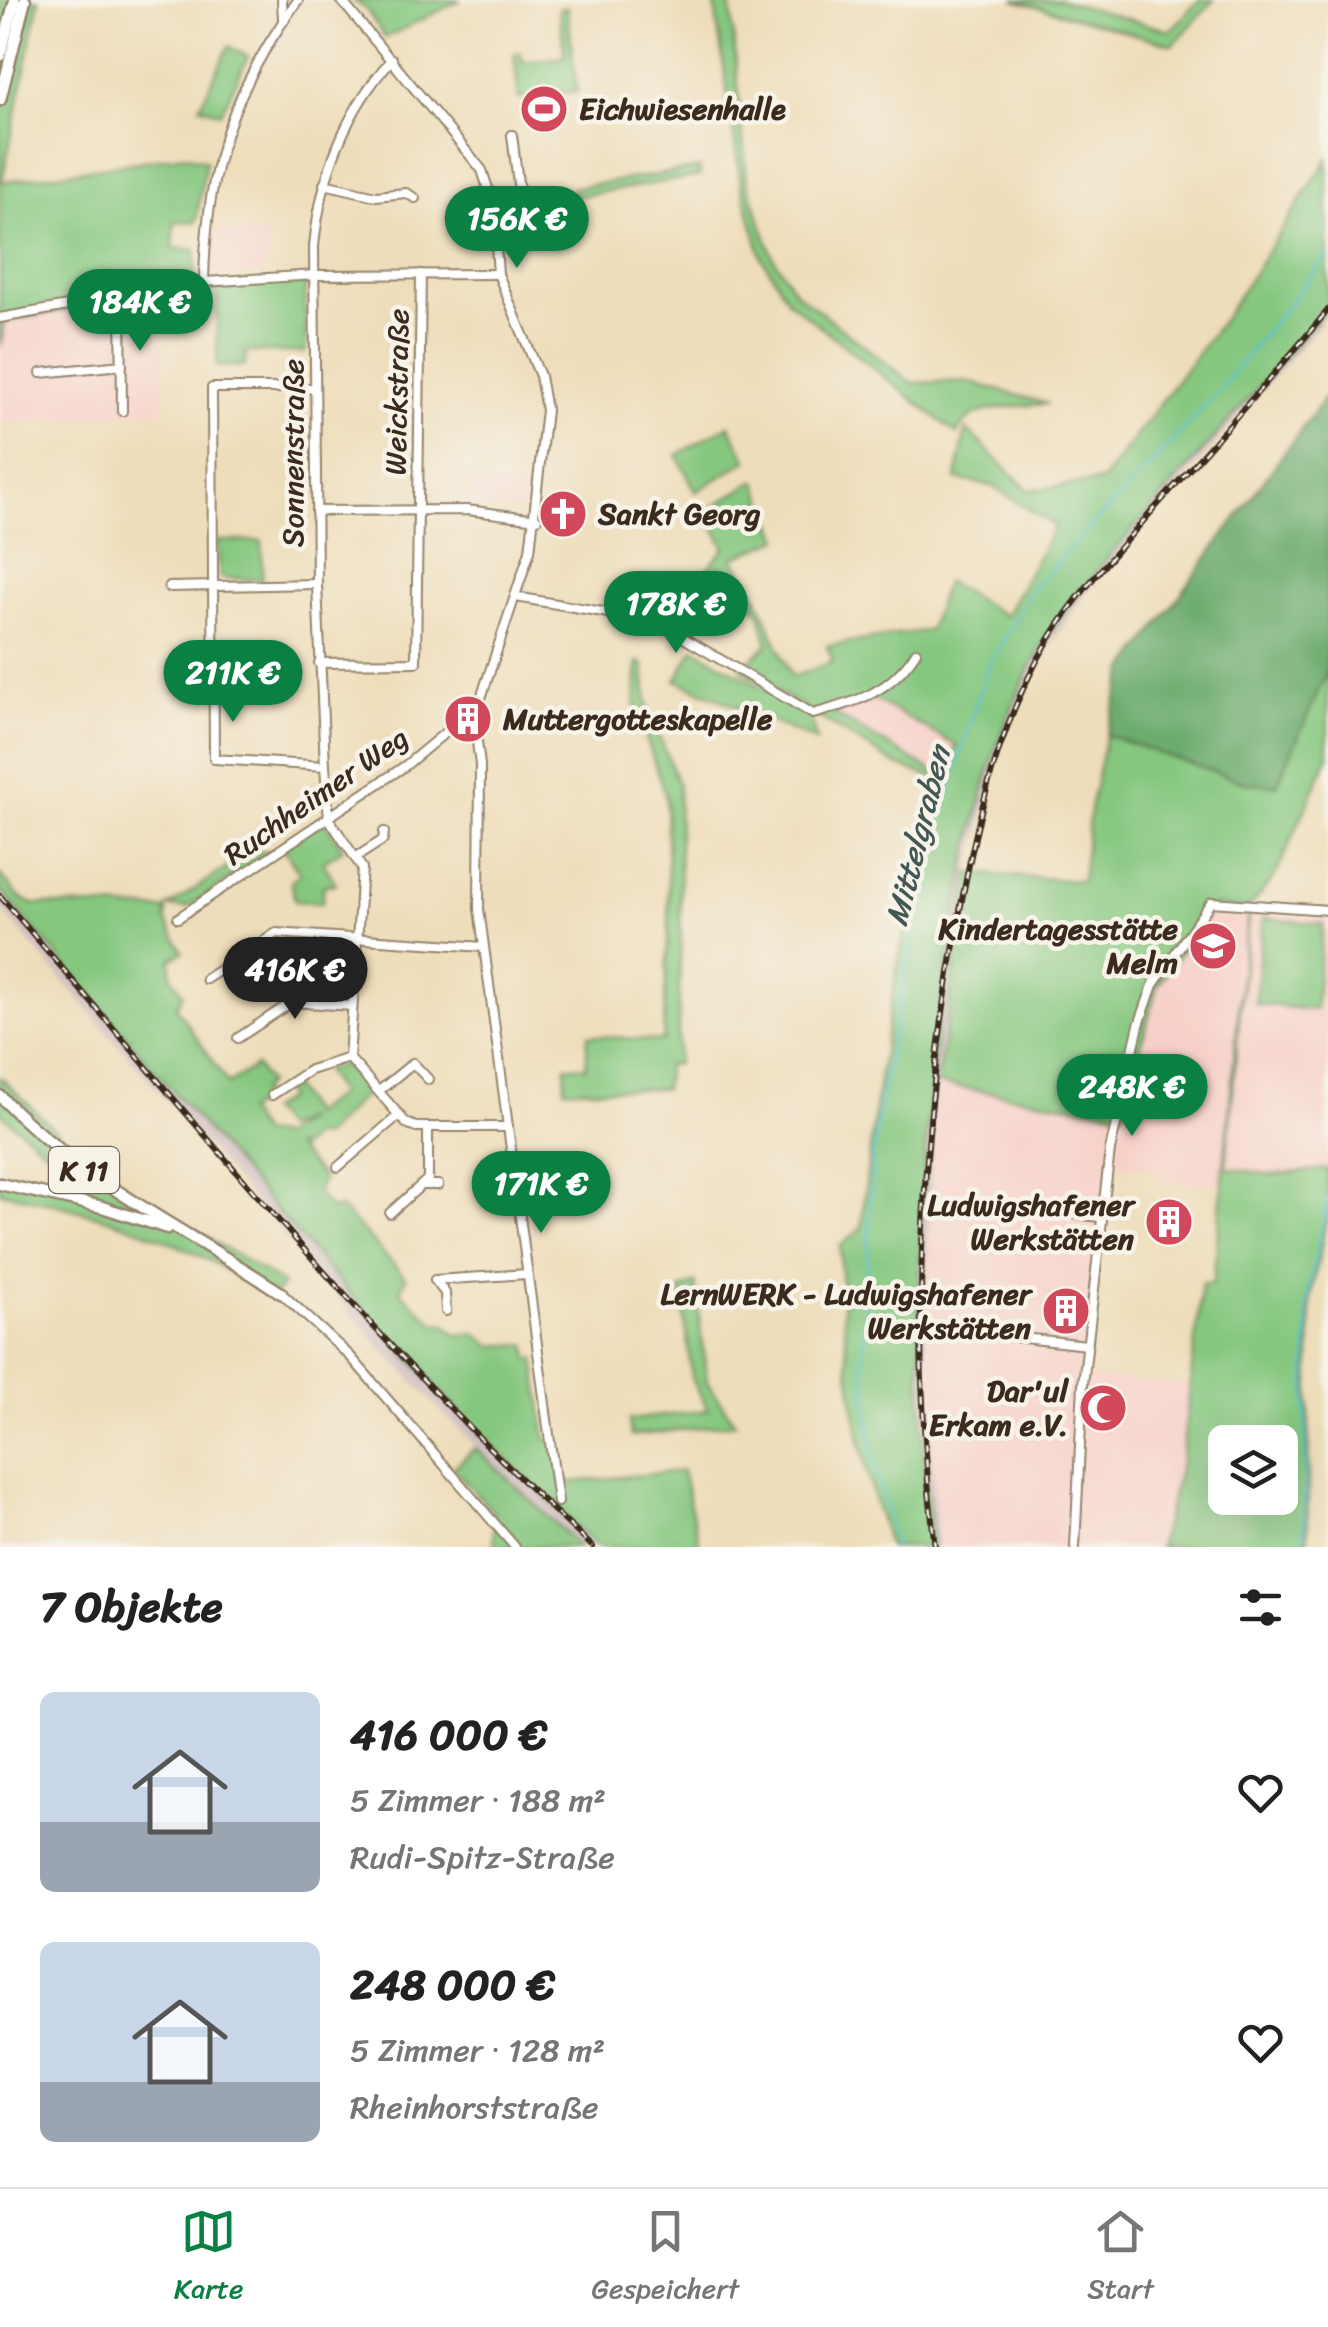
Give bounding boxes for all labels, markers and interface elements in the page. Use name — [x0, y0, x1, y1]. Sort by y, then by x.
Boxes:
place label: Eichwiesenhalle — [579, 82, 786, 136]
sports icon: Eichwiesenhalle — [518, 83, 570, 135]
pin: 156K € — [436, 186, 598, 271]
text: 156K € — [467, 190, 567, 247]
pin: 184K € — [59, 269, 221, 354]
text: 184K € — [89, 273, 191, 330]
street label: Weickstraße — [369, 308, 425, 476]
street label: Sonnenstraße — [266, 359, 320, 547]
place label: Sankt Georg — [597, 487, 760, 541]
church icon: Sankt Georg — [537, 488, 589, 540]
pin: 178K € — [595, 571, 757, 656]
text: 178K € — [626, 575, 726, 632]
pin: 211K € — [152, 640, 314, 725]
text: 211K € — [186, 644, 280, 701]
place label: Muttergotteskapelle — [502, 692, 773, 746]
building icon: Muttergotteskapelle — [442, 693, 494, 745]
street label: Ruchheimer Weg — [212, 712, 420, 880]
water label: Mittelgraben — [868, 736, 969, 932]
place label: Kindertagesstätte Melm — [938, 902, 1179, 990]
school or university icon: Kindertagesstätte Melm — [1187, 920, 1239, 972]
pin: 416K € — [214, 937, 376, 1022]
text: 416K € — [245, 941, 345, 998]
pin: 248K € — [1051, 1054, 1213, 1139]
text: 248K € — [1079, 1058, 1185, 1115]
road number: K 11 — [49, 1147, 119, 1193]
pin: 171K € — [460, 1151, 622, 1236]
text: 171K € — [494, 1155, 588, 1212]
place label: Ludwigshafener Werkstätten — [927, 1178, 1137, 1266]
building icon: Ludwigshafener Werkstätten — [1143, 1196, 1195, 1248]
place label: LernWERK - Ludwigshafener Werkstätten — [661, 1267, 1034, 1355]
building icon: LernWERK - Ludwigshafener Werkstätten — [1040, 1285, 1092, 1337]
place label: Dar'ul Erkam e.V. — [929, 1364, 1069, 1452]
mosque icon: Dar'ul Erkam e.V. — [1077, 1382, 1129, 1434]
map controls — [1208, 1425, 1298, 1515]
button: layers — [1208, 1425, 1298, 1515]
text: 7 Objekte — [40, 1570, 223, 1644]
icon: filters — [1233, 1580, 1288, 1635]
text: 416 000 € — [350, 1698, 547, 1772]
icon: home — [120, 1732, 240, 1852]
icon: heart — [1233, 1765, 1288, 1820]
text: 5 Zimmer · 188 m² — [350, 1772, 606, 1829]
text: Rudi-Spitz-Straße — [350, 1829, 615, 1886]
text: 248 000 € — [350, 1948, 555, 2022]
icon: home — [120, 1982, 240, 2102]
icon: heart — [1233, 2015, 1288, 2070]
text: 5 Zimmer · 128 m² — [350, 2022, 605, 2079]
text: Rheinhorststraße — [350, 2079, 598, 2136]
tab: Karte — [174, 2204, 243, 2313]
tab: Gespeichert — [592, 2204, 739, 2313]
tab: Start — [1087, 2204, 1154, 2313]

